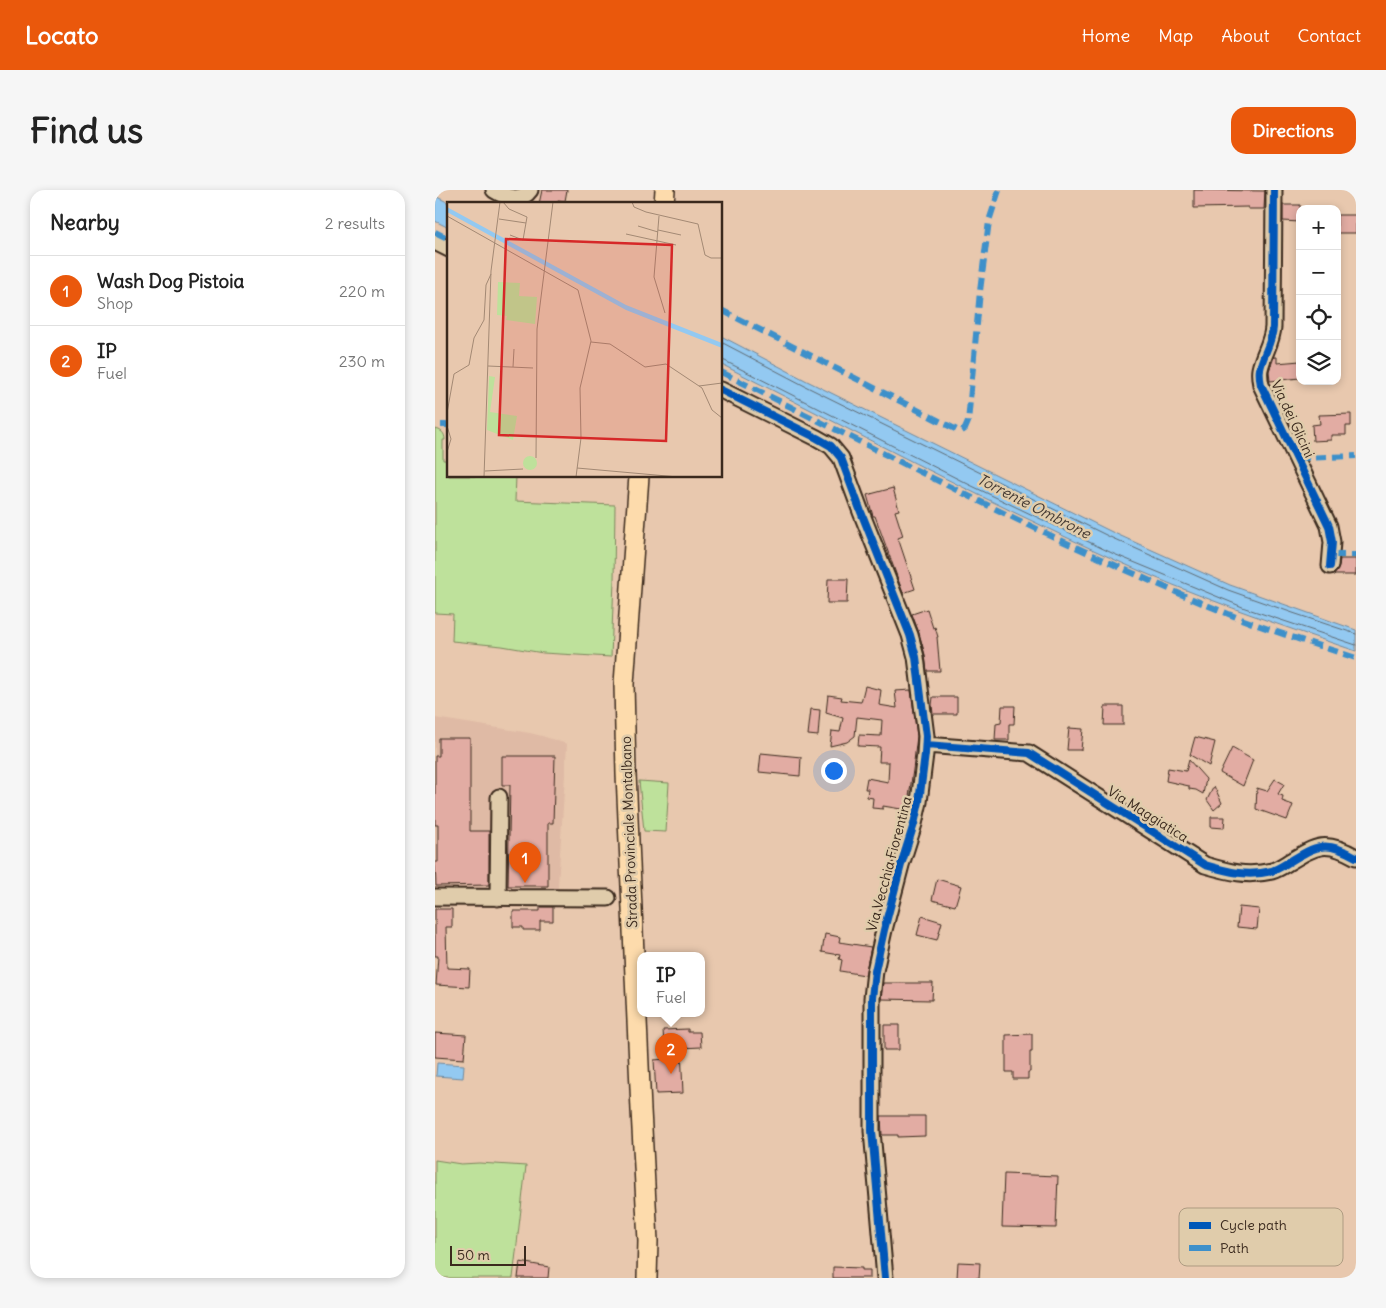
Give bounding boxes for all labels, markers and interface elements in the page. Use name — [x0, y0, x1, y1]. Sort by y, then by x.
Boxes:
text: Locato — [25, 20, 99, 50]
text: Home — [1082, 24, 1130, 47]
text: Map — [1158, 24, 1193, 47]
text: About — [1221, 24, 1269, 47]
text: Contact — [1297, 24, 1361, 47]
button: Directions — [1231, 107, 1356, 154]
text: Find us — [30, 108, 143, 152]
inset map — [447, 202, 723, 478]
map controls — [1296, 205, 1341, 385]
button: + — [1296, 205, 1341, 250]
text: Nearby — [50, 209, 120, 236]
text: 2 results — [325, 213, 385, 233]
button: − — [1296, 250, 1341, 295]
text: Wash Dog Pistoia — [97, 269, 244, 293]
text: 1 — [63, 281, 69, 301]
text: 220 m — [339, 281, 385, 301]
text: Shop — [97, 293, 133, 313]
button: locate — [1296, 295, 1341, 340]
text: IP — [97, 339, 117, 363]
button: layers — [1296, 340, 1341, 385]
text: 2 — [62, 351, 70, 371]
text: 230 m — [339, 351, 385, 371]
text: Fuel — [97, 363, 127, 383]
street label: Via dei Glicini — [1267, 377, 1319, 461]
water label: Torrente Ombrone — [974, 469, 1095, 543]
street label: Strada Provinciale Montalbano — [617, 736, 641, 928]
your location — [821, 758, 847, 784]
street label: Via Maggiatica — [1104, 782, 1192, 846]
street label: Via Vecchia Fiorentina — [862, 794, 916, 934]
pin: 1 — [509, 842, 541, 883]
popup — [637, 952, 705, 1017]
text: IP — [656, 963, 676, 987]
text: Fuel — [656, 987, 686, 1007]
pin: 2 — [655, 1033, 687, 1074]
legend — [1179, 1208, 1343, 1266]
text: Cycle path — [1220, 1216, 1287, 1234]
text: Path — [1220, 1239, 1249, 1257]
scale bar — [450, 1243, 526, 1266]
text: 50 m — [457, 1246, 490, 1264]

